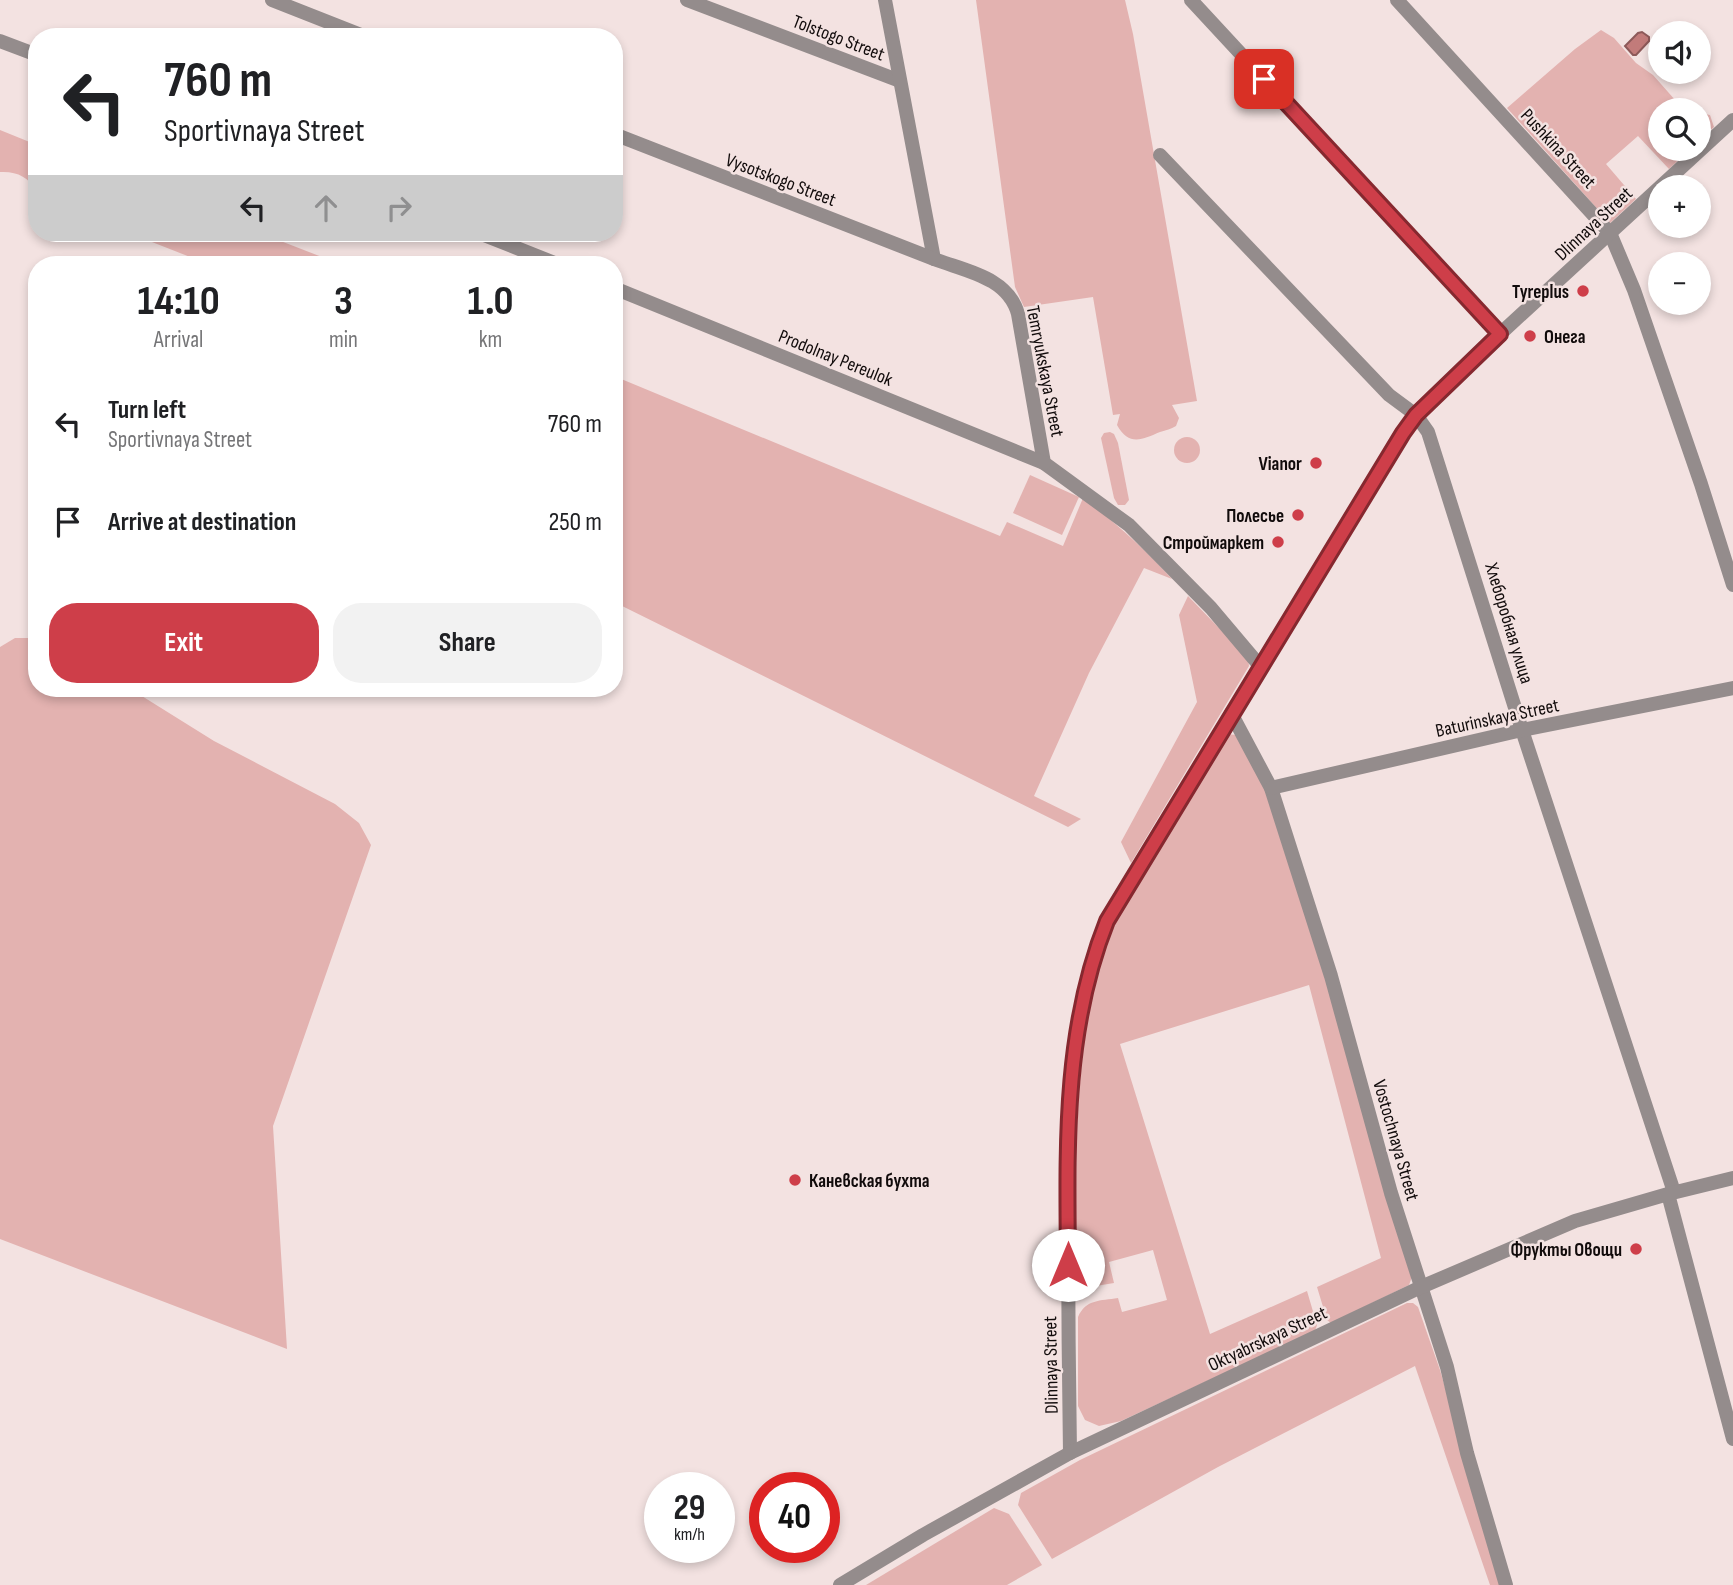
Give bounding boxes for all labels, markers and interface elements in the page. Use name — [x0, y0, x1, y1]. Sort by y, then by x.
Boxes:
street label: Tolstogo Street — [789, 10, 888, 67]
map controls — [1648, 21, 1711, 315]
button: sound — [1648, 21, 1711, 84]
pin — [1234, 49, 1294, 109]
text: 760 m — [164, 52, 272, 111]
icon: left — [49, 56, 140, 147]
icon: arrive — [1245, 60, 1283, 98]
button: search — [1648, 98, 1711, 161]
street label: Pushkina Street — [1515, 105, 1601, 194]
text: Sportivnaya Street — [164, 112, 364, 151]
street label: Vysotskogo Street — [722, 149, 839, 212]
button: + — [1648, 175, 1711, 238]
street label: Dlinnaya Street — [1550, 182, 1638, 266]
icon: left — [234, 189, 272, 227]
icon: ahead — [307, 189, 345, 227]
icon: right — [380, 189, 418, 227]
button: − — [1648, 252, 1711, 315]
text: 14:10 — [137, 276, 220, 327]
text: 3 — [334, 276, 353, 327]
text: 1.0 — [467, 276, 514, 327]
place label: Tyreplus — [1512, 281, 1569, 304]
marker: Tyreplus — [1575, 283, 1591, 299]
street label: Temryukskaya Street — [1021, 304, 1069, 439]
street label: Prodolnay Pereulok — [775, 325, 897, 392]
text: Arrival — [154, 326, 203, 354]
text: min — [329, 326, 358, 354]
text: km — [479, 326, 502, 354]
place label: Онега — [1544, 326, 1586, 349]
marker: Онега — [1522, 328, 1538, 344]
text: Turn left — [108, 395, 186, 426]
icon: left — [49, 405, 87, 443]
text: 760 m — [548, 409, 602, 440]
text: Sportivnaya Street — [108, 426, 252, 454]
place label: Vianor — [1258, 453, 1302, 476]
marker: Vianor — [1308, 455, 1324, 471]
icon: arrive — [49, 503, 87, 541]
place label: Полесье — [1226, 505, 1284, 528]
text: Arrive at destination — [108, 507, 296, 538]
text: 250 m — [548, 507, 602, 538]
marker: Полесье — [1290, 507, 1306, 523]
place label: Строймаркет — [1163, 532, 1264, 555]
marker: Строймаркет — [1270, 534, 1286, 550]
street label: Хлеборобная улица — [1479, 559, 1538, 687]
button: Exit — [49, 603, 319, 683]
button: Share — [333, 603, 602, 683]
street label: Baturinskaya Street — [1434, 694, 1561, 743]
street label: Vostochnaya Street — [1367, 1077, 1424, 1204]
place label: Каневская бухта — [809, 1170, 930, 1193]
marker: Каневская бухта — [787, 1172, 803, 1188]
position arrow — [1031, 1228, 1105, 1302]
place label: Фрукты Овощи — [1510, 1239, 1622, 1262]
marker: Фрукты Овощи — [1628, 1241, 1644, 1257]
street label: Oktyabrskaya Street — [1204, 1302, 1331, 1377]
street label: Dlinnaya Street — [1039, 1316, 1064, 1414]
speed limit sign: 40 — [749, 1472, 840, 1563]
text: 29 — [674, 1487, 705, 1530]
text: km/h — [674, 1524, 705, 1545]

